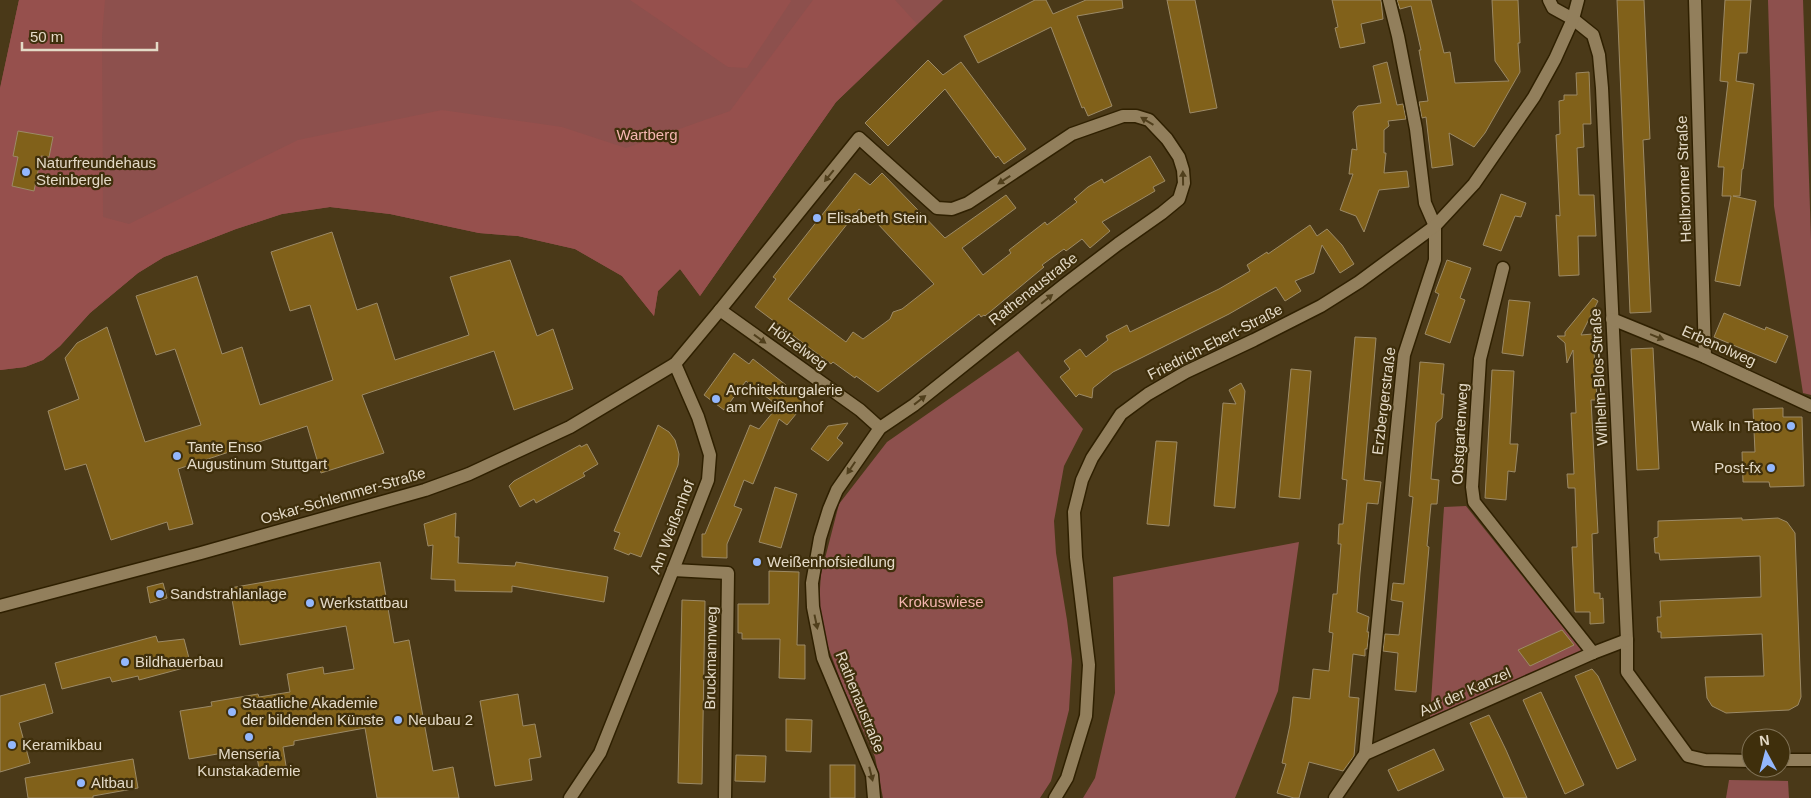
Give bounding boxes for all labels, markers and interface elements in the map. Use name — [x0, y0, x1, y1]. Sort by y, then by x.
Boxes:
scale bar — [22, 20, 158, 52]
text: 50 m — [30, 28, 63, 45]
street label: Heilbronner Straße — [1673, 115, 1694, 243]
one-way arrow — [1141, 117, 1154, 126]
park label: Wartberg — [616, 126, 678, 143]
place label: Naturfreundehaus Steinbergle — [36, 154, 156, 188]
marker: Naturfreundehaus Steinbergle — [20, 166, 32, 178]
one-way arrow — [823, 169, 834, 182]
one-way arrow — [1179, 170, 1187, 186]
one-way arrow — [997, 175, 1010, 185]
place label: Elisabeth Stein — [827, 209, 927, 226]
marker: Elisabeth Stein — [811, 212, 823, 224]
street label: Rathenaustraße — [985, 249, 1080, 328]
one-way arrow — [1040, 293, 1053, 304]
street label: Friedrich-Ebert-Straße — [1144, 300, 1285, 383]
street label: Wilhelm-Blos-Straße — [1586, 308, 1611, 446]
street label: Hölzelweg — [765, 318, 831, 373]
street label: Erbenolweg — [1680, 322, 1759, 369]
one-way arrow — [753, 333, 766, 344]
one-way arrow — [1650, 334, 1664, 342]
street label: Erzbergerstraße — [1368, 346, 1399, 456]
place label: Architekturgalerie am Weißenhof — [726, 381, 843, 415]
street label: Obstgartenweg — [1448, 383, 1471, 485]
marker: Architekturgalerie am Weißenhof — [710, 393, 722, 405]
one-way arrow — [913, 395, 926, 406]
place label: Walk In Tatoo — [1691, 417, 1781, 434]
marker: Walk In Tatoo — [1785, 420, 1797, 432]
place label: Tante Enso Augustinum Stuttgart — [187, 438, 328, 472]
marker: Tante Enso Augustinum Stuttgart — [171, 450, 183, 462]
place label: Post-fx — [1714, 459, 1761, 476]
one-way arrow — [847, 461, 856, 474]
marker: Post-fx — [1765, 462, 1777, 474]
street label: Oskar-Schlemmer-Straße — [258, 464, 427, 527]
street label: Am Weißenhof — [646, 477, 697, 576]
place label: Weißenhofsiedlung — [767, 553, 895, 570]
marker: Weißenhofsiedlung — [751, 556, 763, 568]
place label: Sandstrahlanlage — [170, 585, 287, 602]
marker: Sandstrahlanlage — [154, 588, 166, 600]
park label: Krokuswiese — [898, 593, 984, 610]
place label: Werkstattbau — [320, 594, 408, 611]
marker: Werkstattbau — [304, 597, 316, 609]
street label: Bruckmannweg — [701, 606, 720, 710]
one-way arrow — [812, 614, 820, 630]
street label: Rathenaustraße — [832, 649, 888, 755]
place label: Bildhauerbau — [135, 653, 223, 670]
marker: Bildhauerbau — [119, 656, 131, 668]
street label: Auf der Kanzel — [1416, 664, 1513, 719]
place label: Staatliche Akademie der bildenden Künste — [242, 694, 384, 728]
marker: Staatliche Akademie der bildenden Künste — [226, 706, 238, 718]
place label: Neubau 2 — [408, 711, 473, 728]
marker: Neubau 2 — [392, 714, 404, 726]
north arrow — [1741, 728, 1791, 778]
marker: Menseria Kunstakademie — [243, 731, 255, 743]
text: N — [1758, 732, 1770, 749]
place label: Keramikbau — [22, 736, 102, 753]
marker: Keramikbau — [6, 739, 18, 751]
place label: Menseria Kunstakademie — [197, 745, 301, 779]
one-way arrow — [867, 766, 875, 781]
place label: Altbau — [91, 774, 134, 791]
marker: Altbau — [75, 777, 87, 789]

